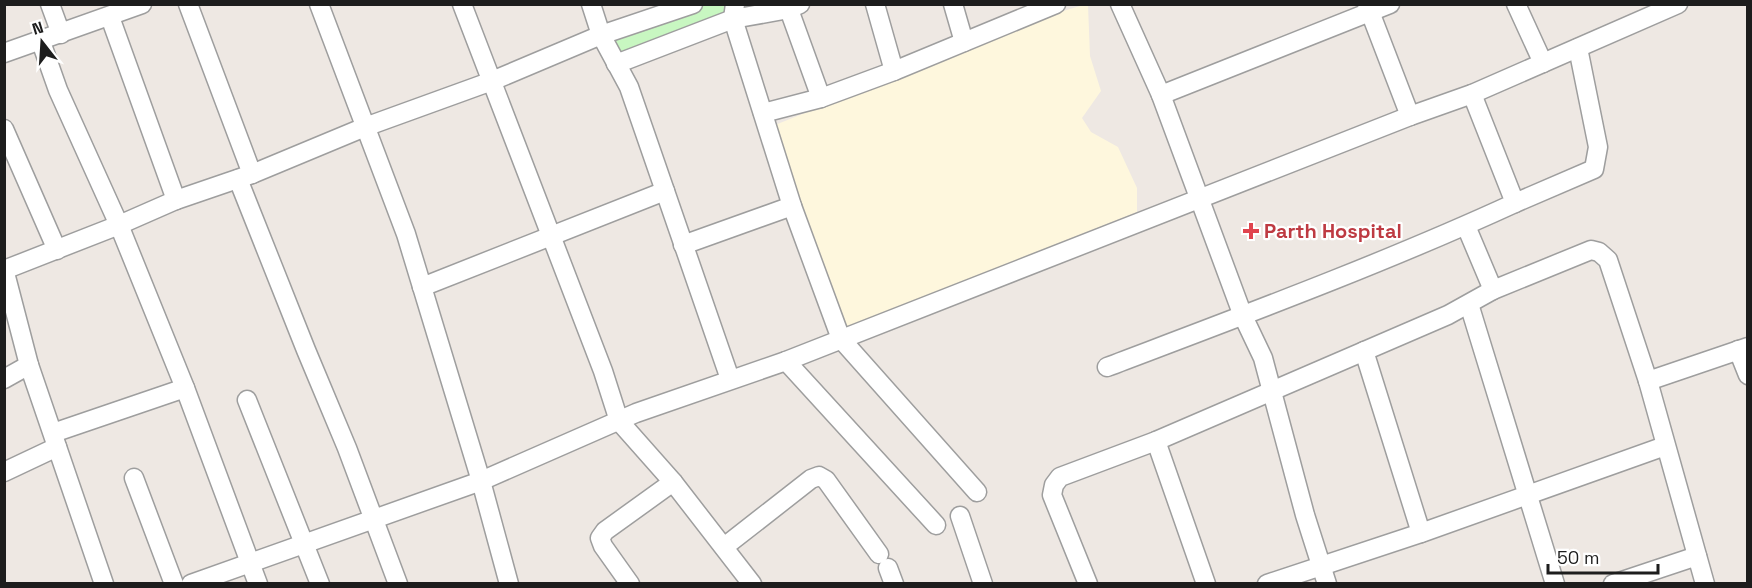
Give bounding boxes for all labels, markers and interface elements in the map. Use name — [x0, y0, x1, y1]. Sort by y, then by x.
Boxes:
north arrow — [12, 12, 72, 72]
text: N — [30, 17, 46, 40]
place label: Parth Hospital — [1264, 218, 1402, 244]
marker: Parth Hospital — [1242, 222, 1260, 240]
scale bar — [1548, 537, 1658, 575]
text: 50 m — [1557, 546, 1599, 569]

